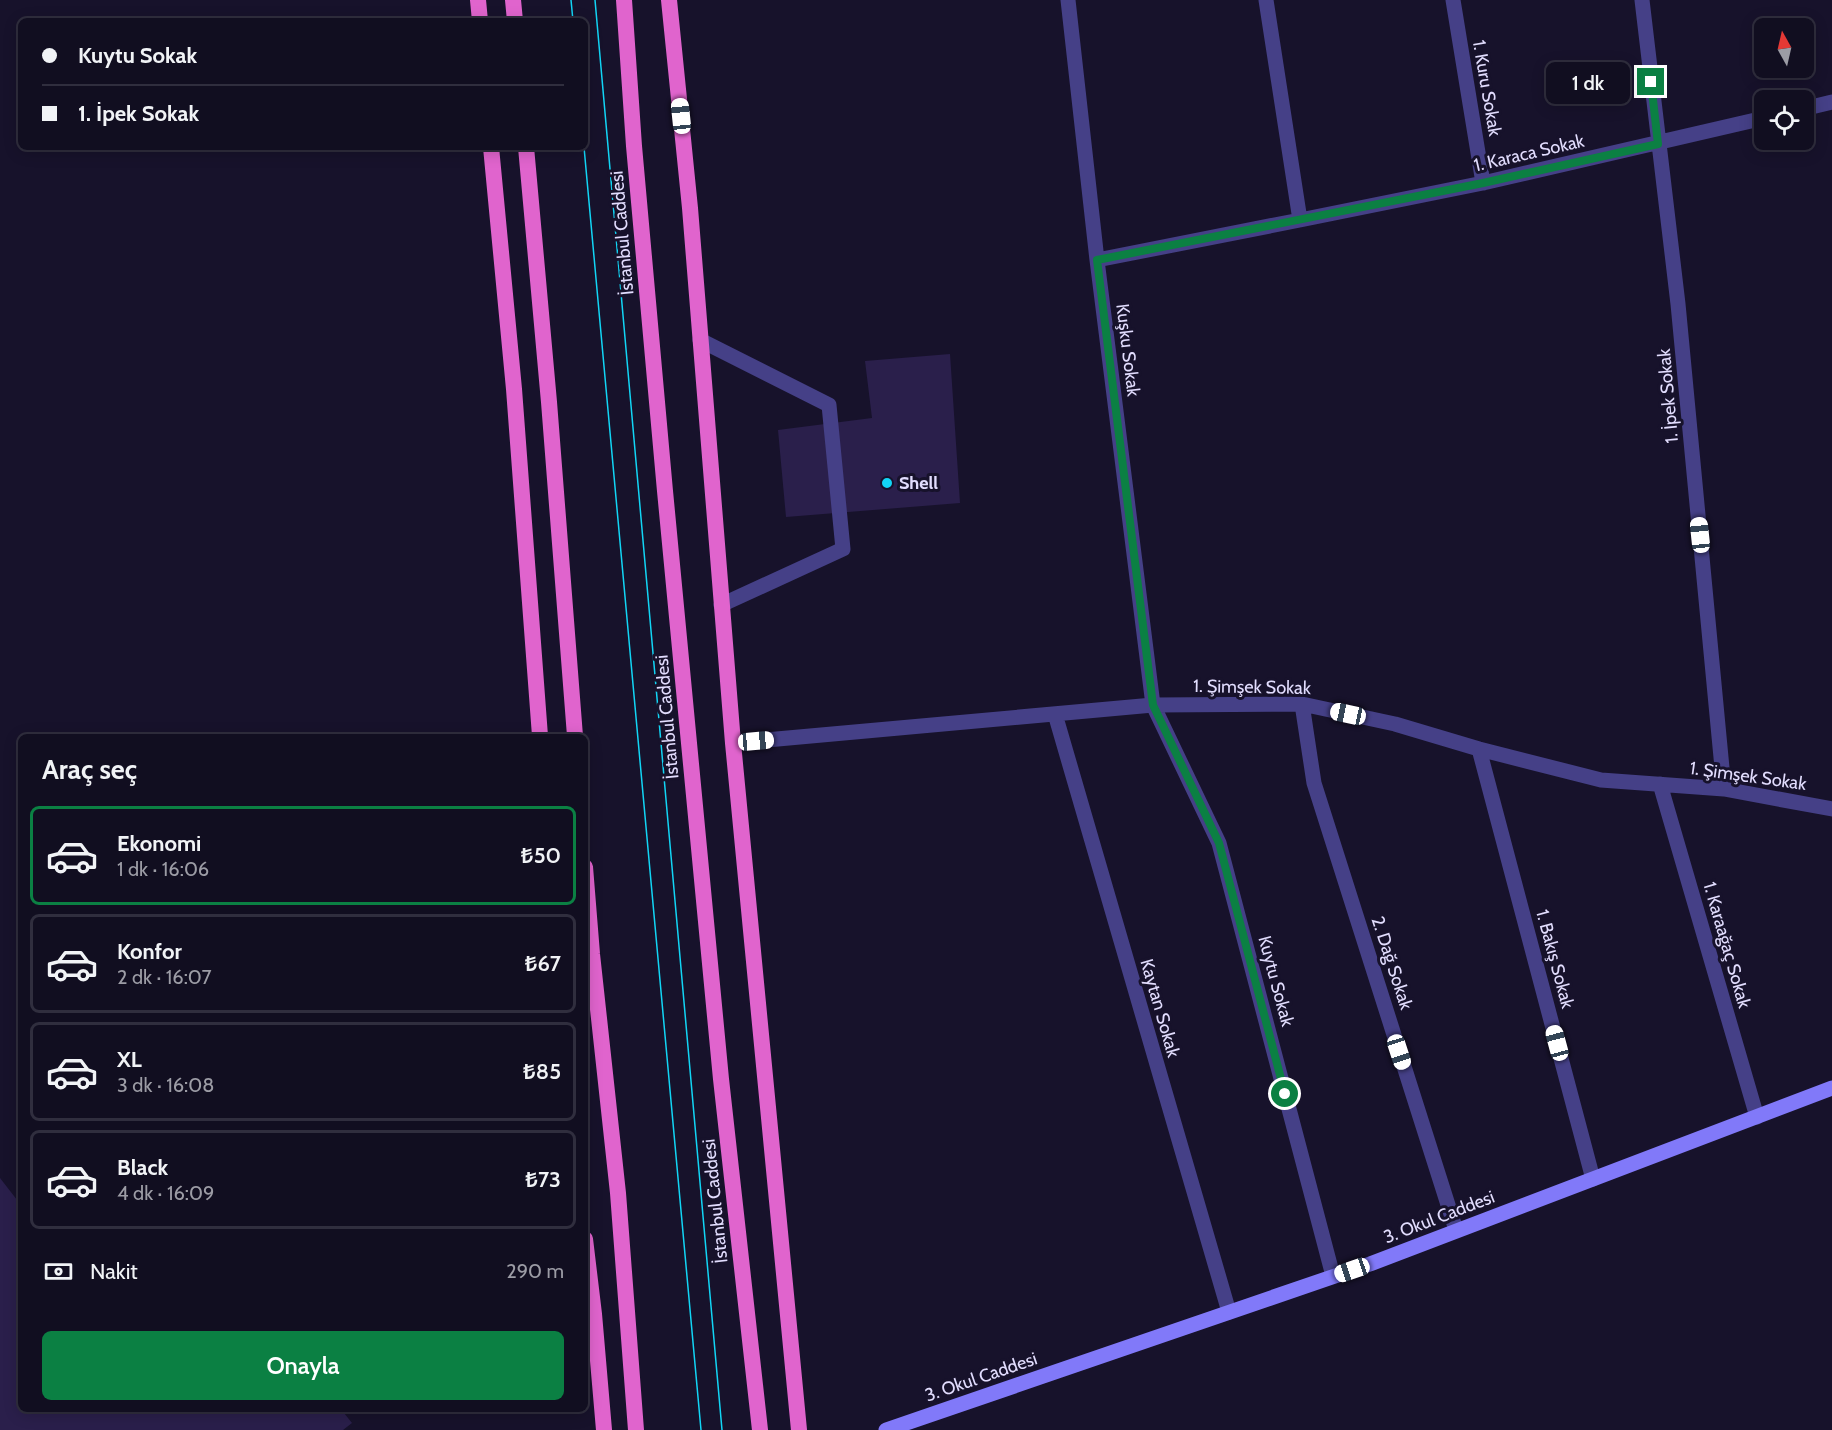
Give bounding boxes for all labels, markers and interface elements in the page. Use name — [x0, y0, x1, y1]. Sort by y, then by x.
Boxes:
north arrow — [1754, 18, 1814, 78]
map controls — [1754, 18, 1814, 150]
street label: 1. Kuru Sokak — [1468, 38, 1506, 139]
text: Kuytu Sokak — [78, 42, 197, 69]
callout: 1 dk — [1546, 61, 1630, 103]
route end — [1637, 68, 1664, 95]
text: 1 dk — [1572, 71, 1604, 95]
button: locate — [1754, 90, 1814, 150]
car — [670, 97, 692, 135]
text: 1. İpek Sokak — [78, 100, 199, 127]
street label: 1. Karaca Sokak — [1472, 129, 1587, 176]
street label: İstanbul Caddesi — [606, 170, 638, 296]
street label: Kuşku Sokak — [1111, 302, 1145, 399]
street label: 1. İpek Sokak — [1653, 347, 1683, 444]
place label: Shell — [899, 472, 938, 494]
marker: Shell — [880, 476, 894, 490]
car — [1689, 516, 1711, 554]
street label: İstanbul Caddesi — [651, 654, 683, 780]
street label: 1. Şimşek Sokak — [1193, 675, 1312, 699]
car — [1329, 701, 1367, 727]
car — [737, 730, 775, 752]
text: Araç seç — [42, 753, 137, 786]
street label: 1. Şimşek Sokak — [1688, 757, 1809, 795]
icon: car — [45, 829, 99, 883]
text: Ekonomi — [117, 830, 201, 857]
text: ₺50 — [521, 842, 561, 869]
text: 1 dk · 16:06 — [117, 857, 209, 881]
street label: 1. Karaağaç Sokak — [1698, 879, 1756, 1012]
street label: 1. Bakış Sokak — [1531, 907, 1579, 1012]
street label: 2. Dağ Sokak — [1367, 914, 1418, 1013]
street label: Kuytu Sokak — [1253, 933, 1299, 1030]
icon: car — [45, 937, 99, 991]
text: Konfor — [117, 938, 182, 965]
text: ₺67 — [525, 950, 561, 977]
street label: Kaytan Sokak — [1135, 956, 1185, 1061]
text: 2 dk · 16:07 — [117, 965, 212, 989]
car — [1544, 1023, 1570, 1063]
car — [1385, 1032, 1413, 1072]
icon: car — [45, 1045, 99, 1099]
text: XL — [117, 1046, 142, 1073]
text: ₺85 — [523, 1058, 561, 1085]
text: 3 dk · 16:08 — [117, 1073, 214, 1097]
route start — [1271, 1080, 1298, 1107]
street label: İstanbul Caddesi — [698, 1138, 732, 1264]
icon: car — [45, 1153, 99, 1207]
text: Black — [117, 1154, 168, 1181]
text: ₺73 — [525, 1166, 561, 1193]
text: 4 dk · 16:09 — [117, 1181, 214, 1205]
street label: 3. Okul Caddesi — [1380, 1186, 1498, 1248]
icon: cash — [42, 1255, 75, 1288]
car — [1332, 1256, 1372, 1284]
text: Nakit — [90, 1258, 138, 1285]
text: 290 m — [506, 1259, 564, 1283]
button: Onayla — [42, 1331, 564, 1400]
street label: 3. Okul Caddesi — [922, 1348, 1040, 1406]

